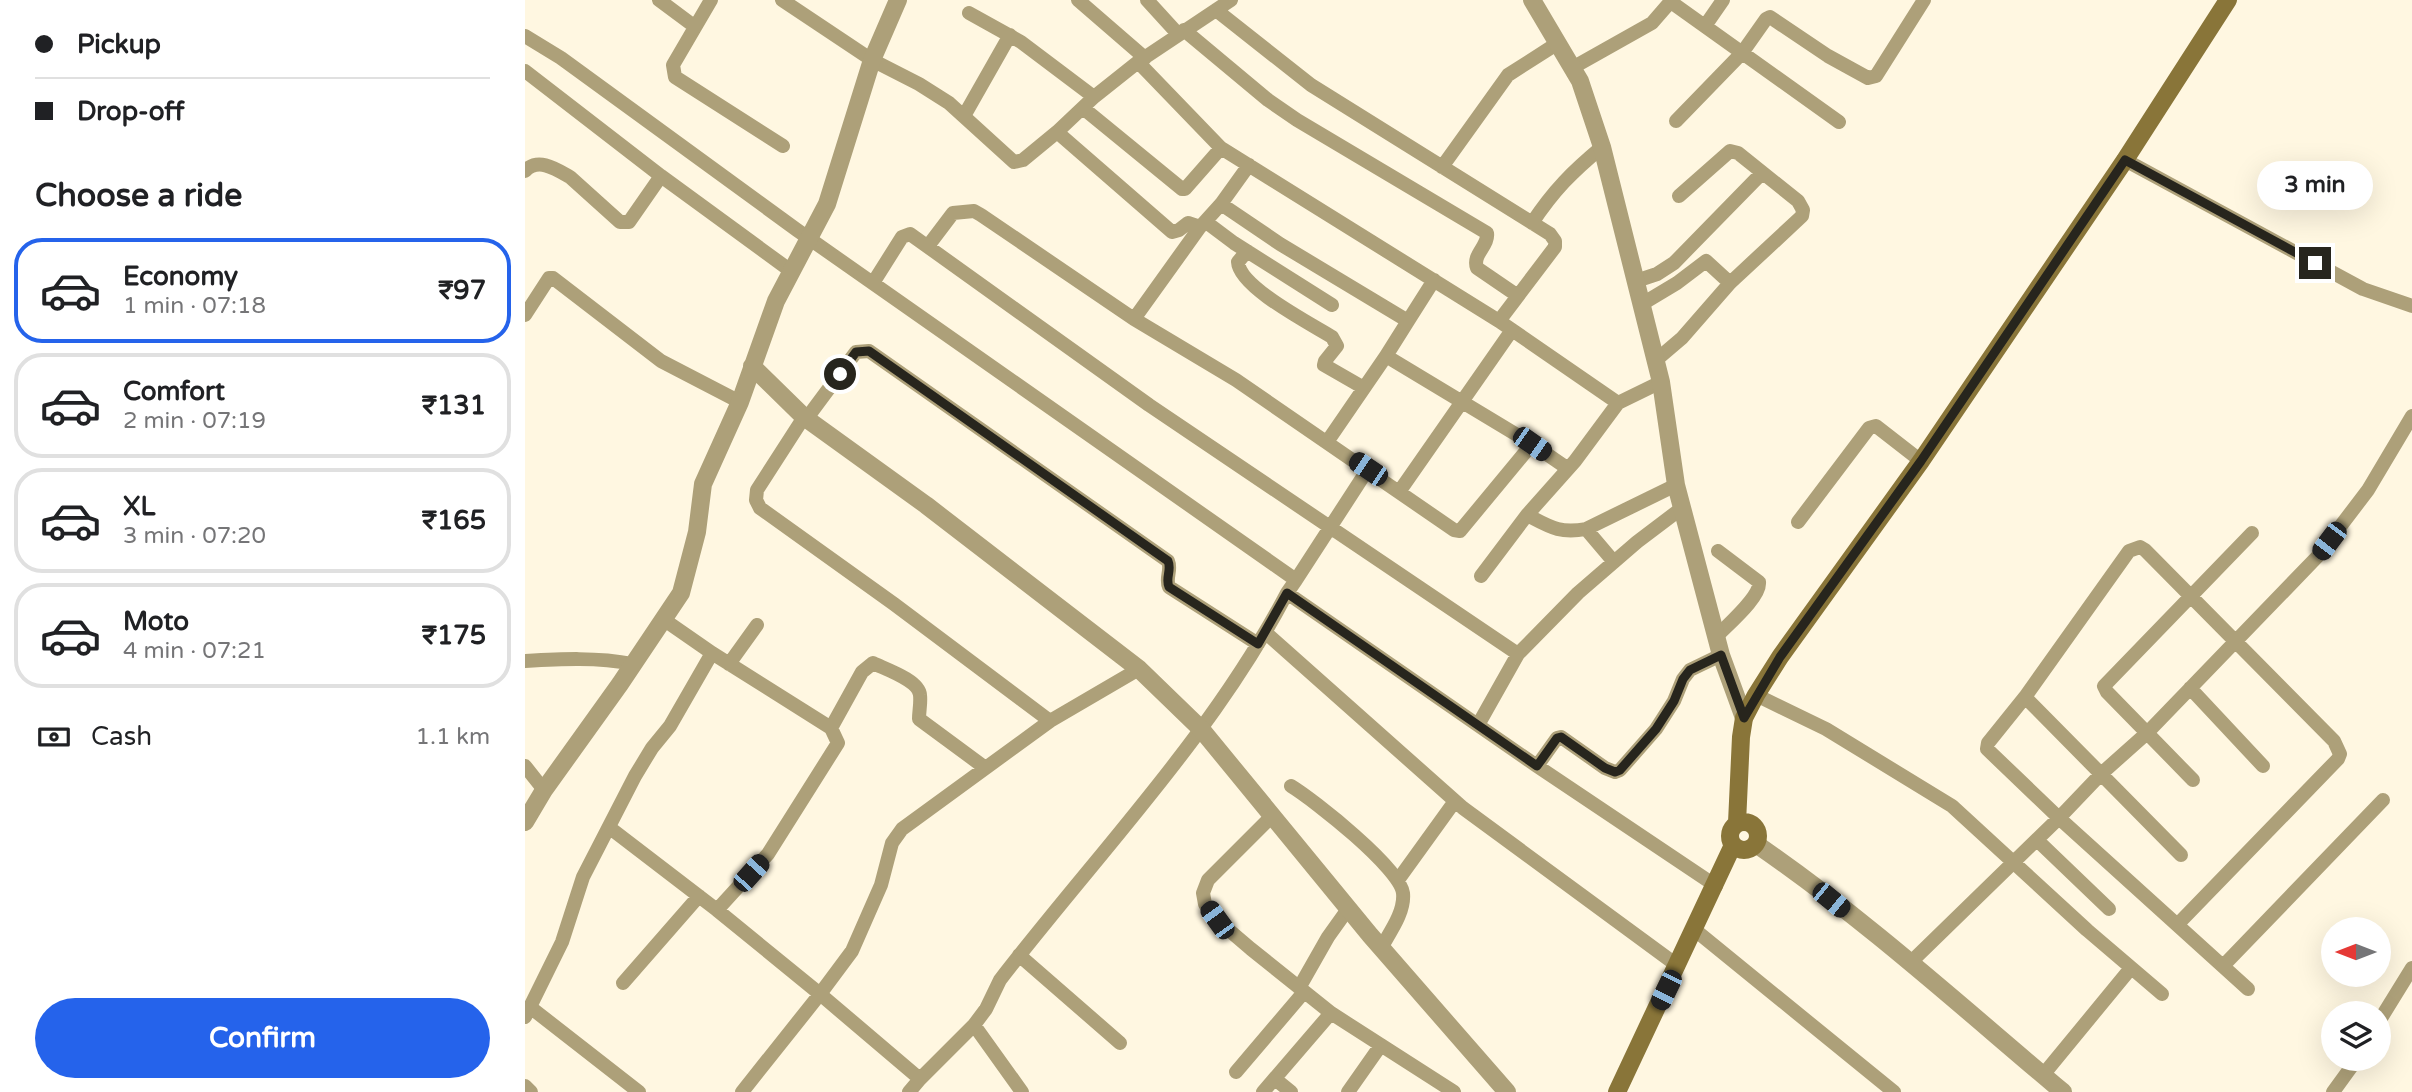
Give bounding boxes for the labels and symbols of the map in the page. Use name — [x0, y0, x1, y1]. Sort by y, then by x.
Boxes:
callout: 3 min — [2257, 162, 2373, 210]
route end — [2299, 247, 2331, 279]
route start — [824, 358, 856, 390]
car — [1509, 423, 1556, 465]
car — [1345, 449, 1392, 489]
car — [2308, 518, 2351, 564]
car — [730, 850, 773, 896]
car — [1809, 879, 1854, 921]
car — [1197, 897, 1238, 943]
north arrow — [2321, 917, 2391, 987]
car — [1648, 967, 1685, 1013]

